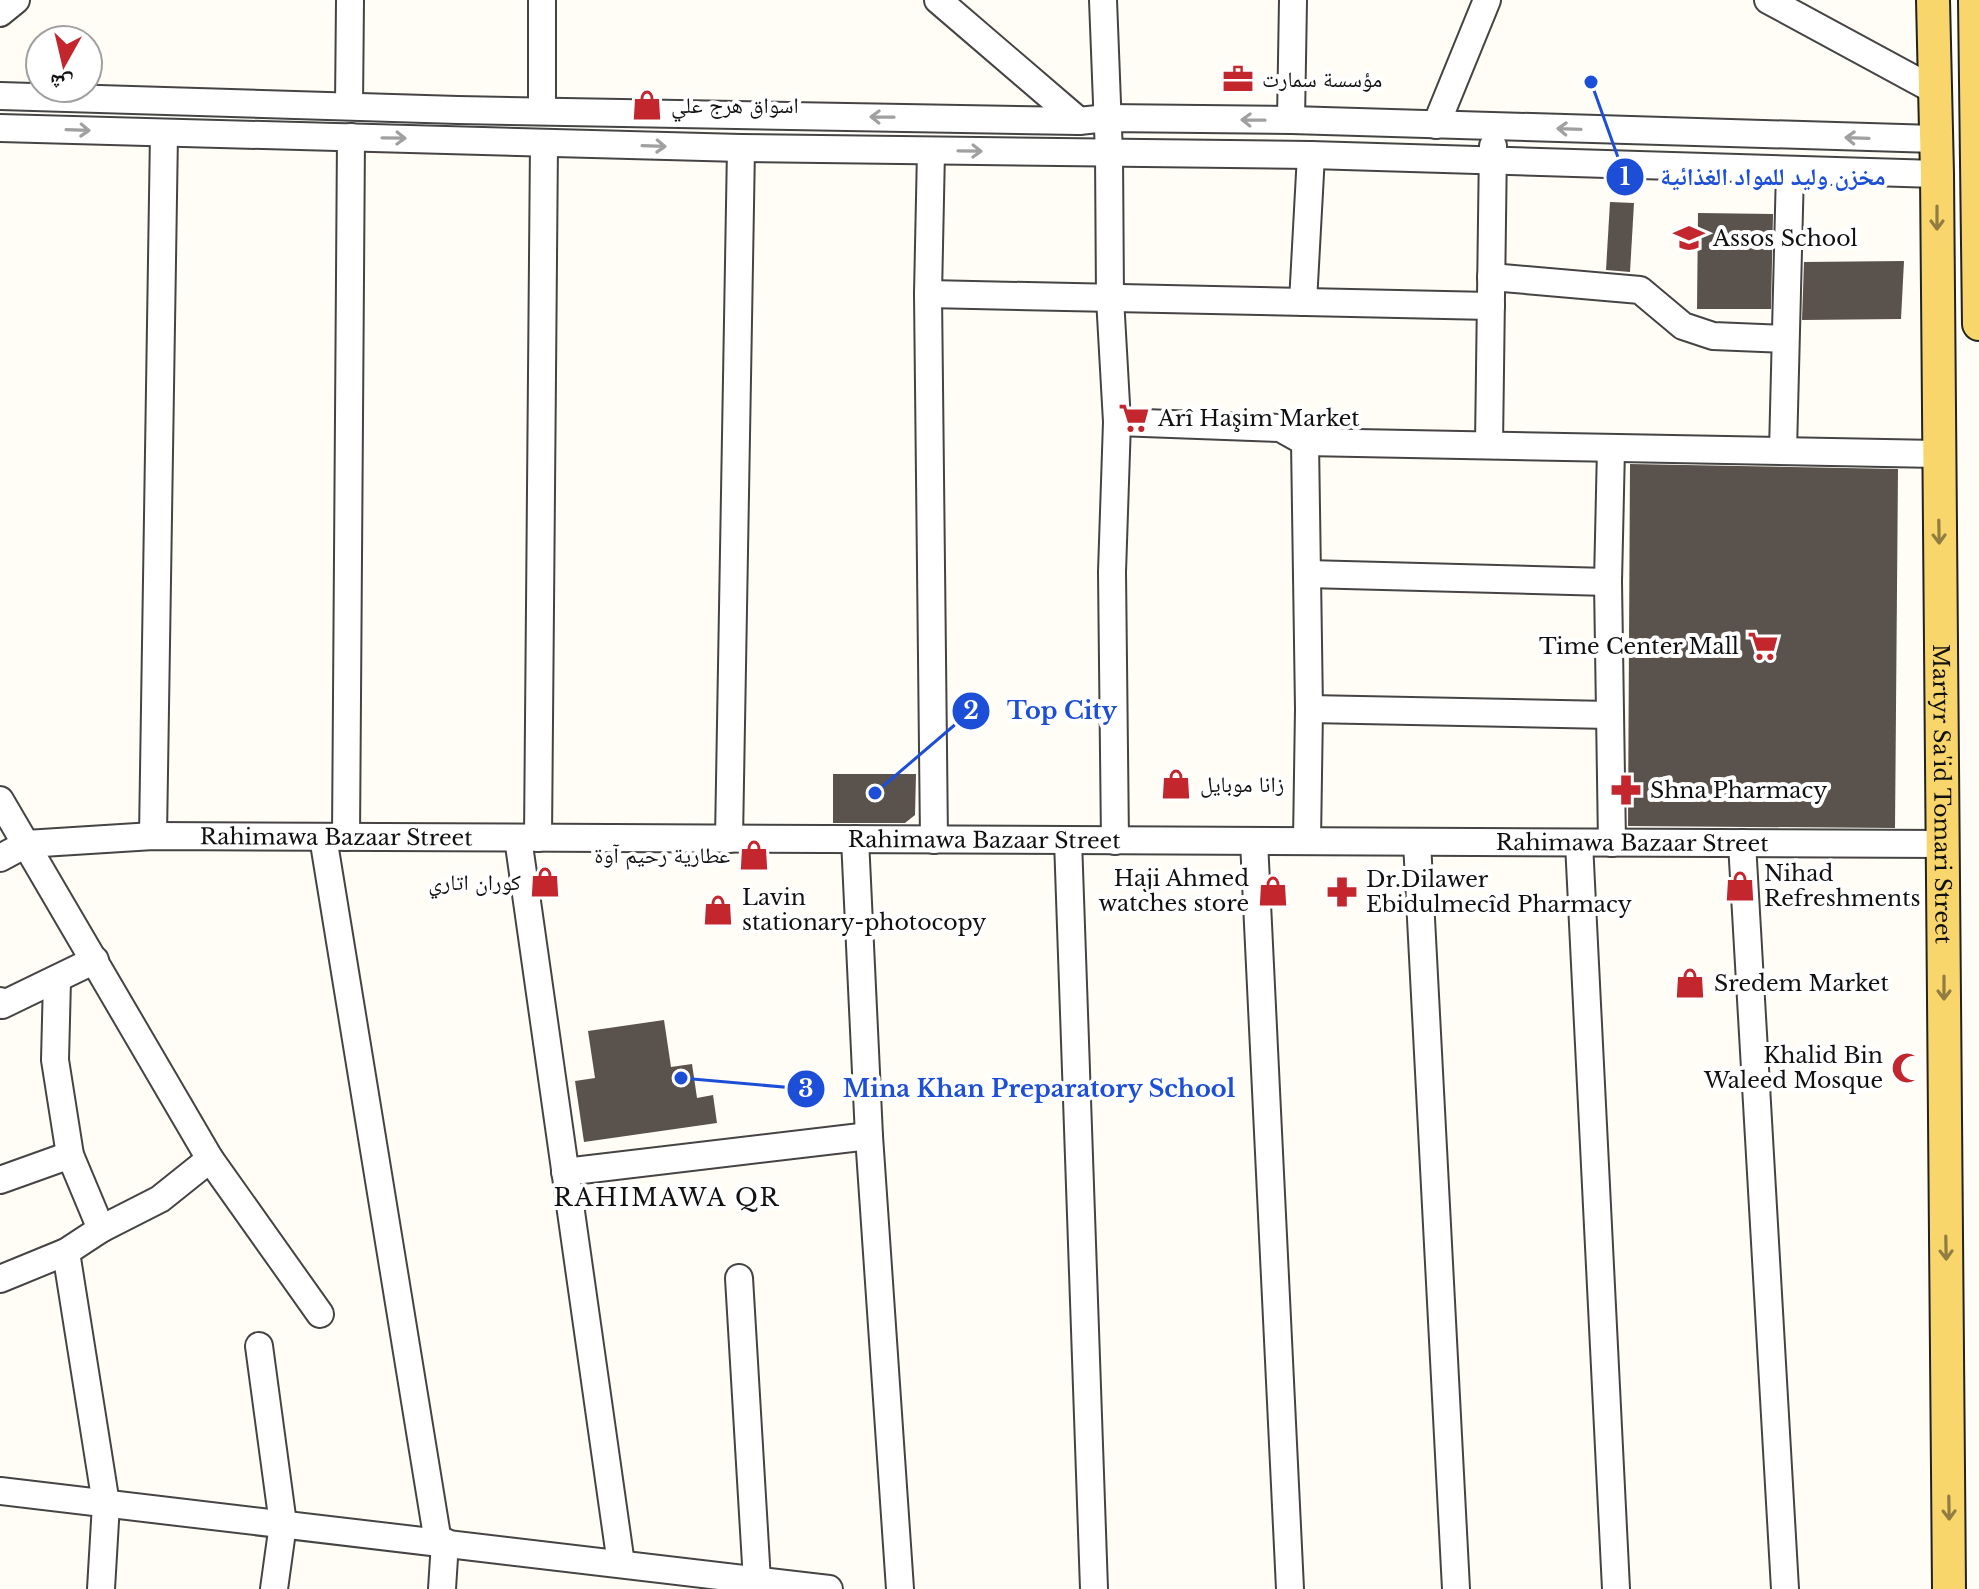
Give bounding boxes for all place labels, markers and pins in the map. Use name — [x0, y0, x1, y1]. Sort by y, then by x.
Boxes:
office icon: مؤسسة سمارت — [1221, 62, 1255, 96]
place label: مؤسسة سمارت — [1262, 66, 1382, 93]
shop icon: اسواق هرج علي — [630, 88, 664, 122]
place label: اسواق هرج علي — [671, 92, 799, 122]
callout: مخزن وليد للمواد الغذائية — [1605, 153, 1902, 201]
school or university icon: Assos School — [1672, 221, 1706, 255]
place label: Assos School — [1712, 225, 1858, 252]
supermarket icon: Arî Haşim Market — [1117, 401, 1151, 435]
place label: Arî Haşim Market — [1157, 405, 1360, 432]
supermarket icon: Time Center Mall — [1746, 629, 1780, 663]
place label: Time Center Mall — [1539, 633, 1739, 660]
callout: Top City — [951, 687, 1133, 735]
shop icon: زانا موبايل — [1159, 767, 1193, 801]
place label: زانا موبايل — [1200, 771, 1284, 798]
pharmacy icon: Shna Pharmacy — [1609, 773, 1643, 807]
place label: Shna Pharmacy — [1650, 777, 1827, 804]
shop icon: عطارية رحيم آوة — [737, 838, 771, 872]
place label: عطارية رحيم آوة — [594, 842, 730, 870]
place label: Nihad Refreshments — [1764, 860, 1921, 912]
shop icon: كوران اتاري — [528, 865, 562, 899]
place label: Haji Ahmed watches store — [1099, 865, 1249, 917]
place label: Dr.Dilawer Ebidulmecîd Pharmacy — [1366, 866, 1632, 918]
place label: كوران اتاري — [428, 869, 521, 899]
shop icon: Nihad Refreshments — [1723, 869, 1757, 903]
shop icon: Haji Ahmed watches store — [1256, 874, 1290, 908]
pharmacy icon: Dr.Dilawer Ebidulmecîd Pharmacy — [1325, 875, 1359, 909]
place label: Lavin stationary-photocopy — [742, 884, 986, 936]
shop icon: Lavin stationary-photocopy — [701, 893, 735, 927]
shop icon: Sredem Market — [1673, 966, 1707, 1000]
place label: Sredem Market — [1714, 970, 1889, 997]
place label: Khalid Bin Waleed Mosque — [1703, 1042, 1883, 1094]
mosque icon: Khalid Bin Waleed Mosque — [1890, 1051, 1924, 1085]
callout: Mina Khan Preparatory School — [786, 1065, 1251, 1113]

